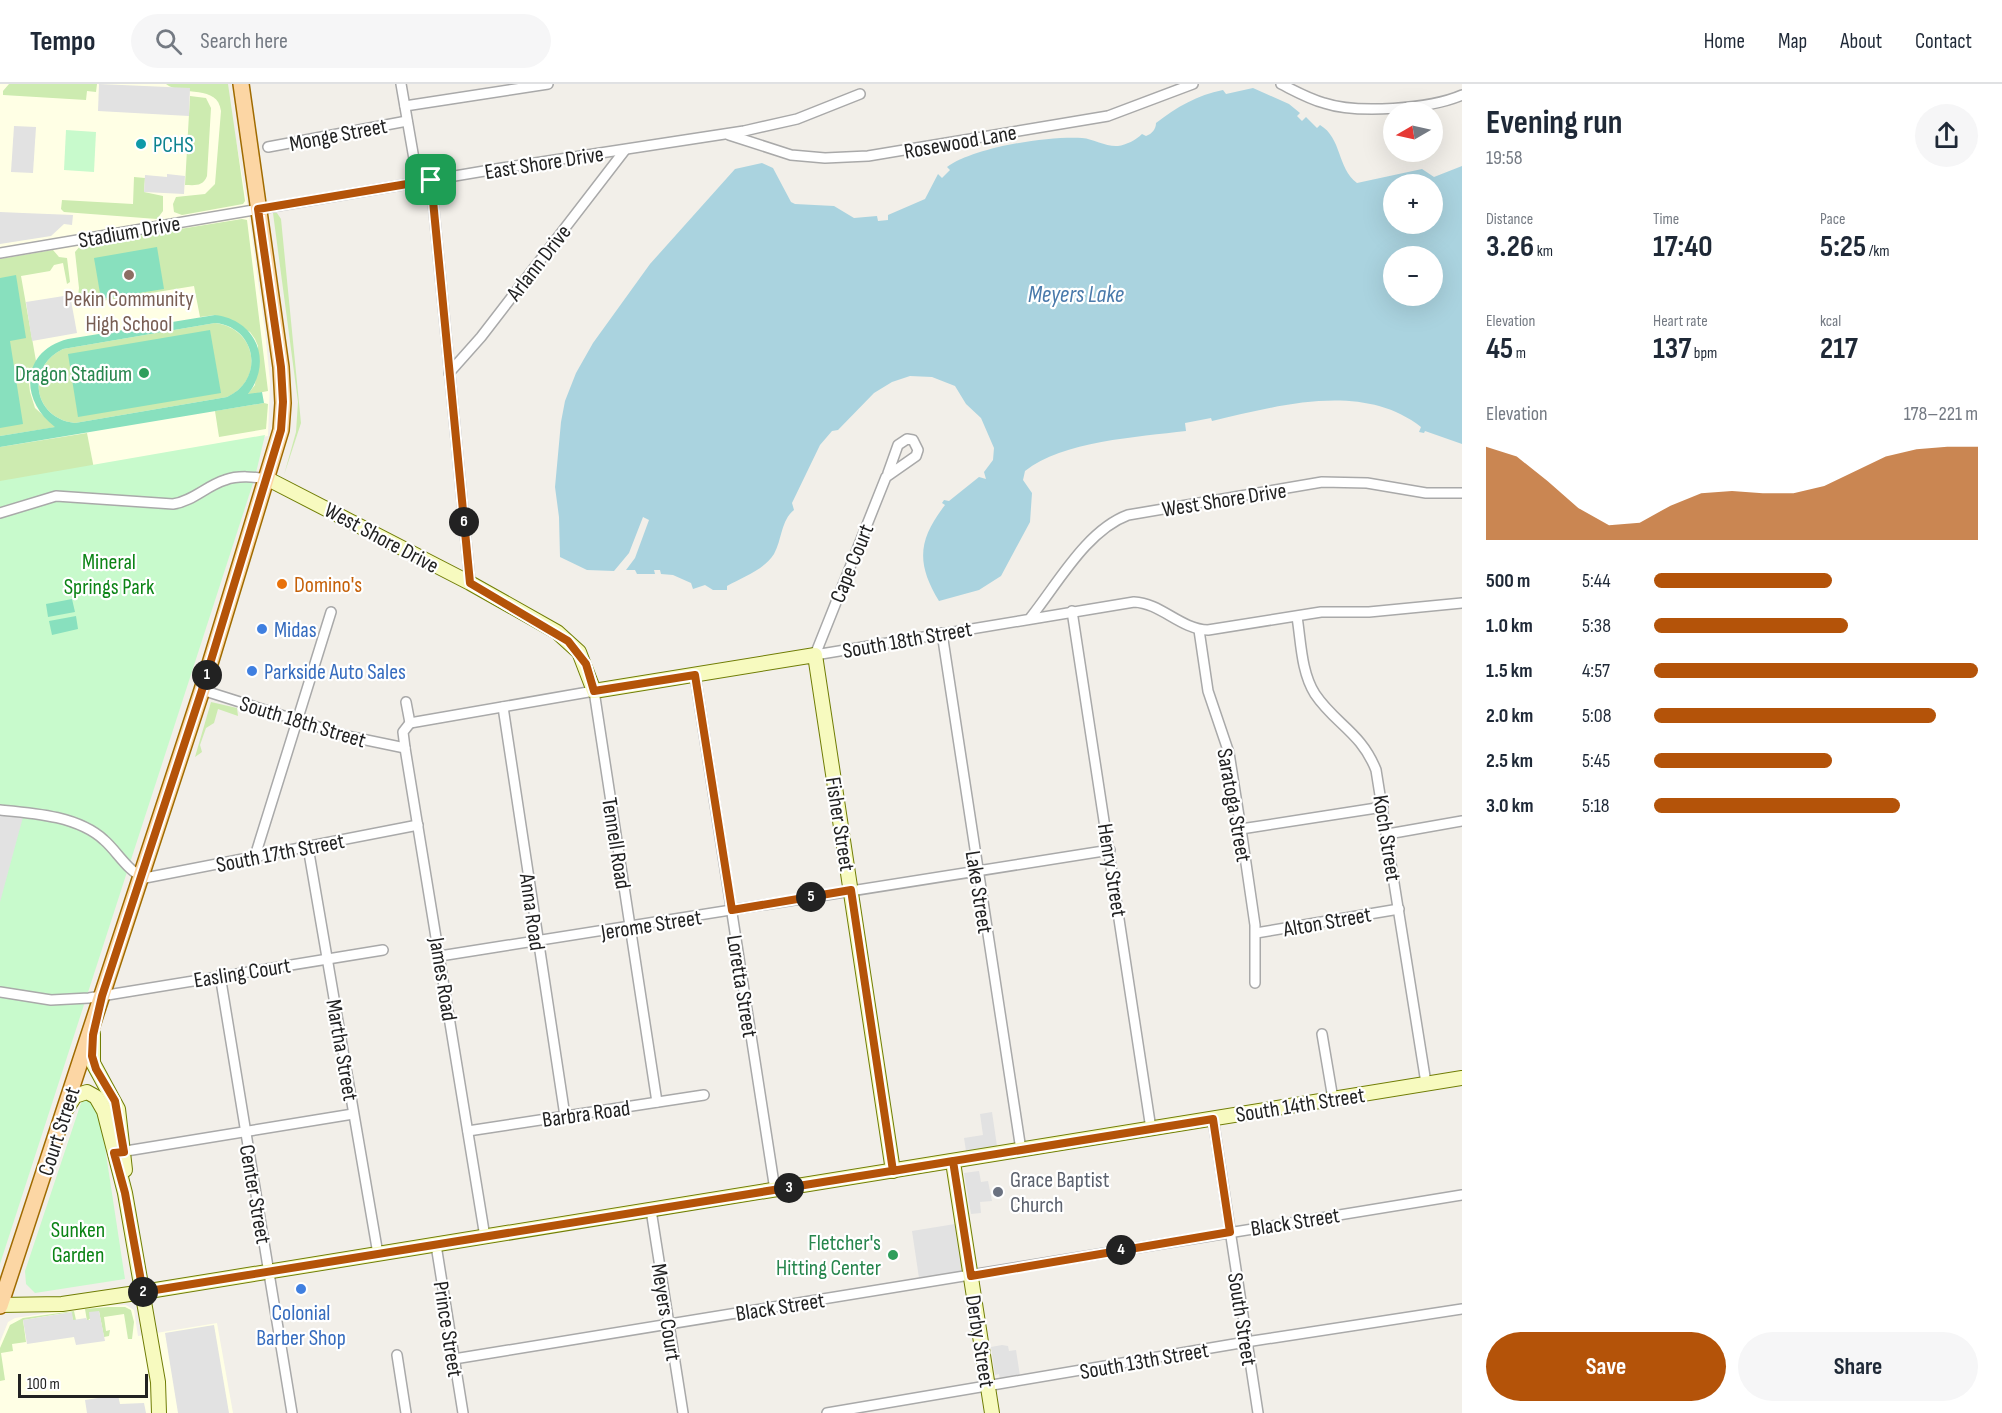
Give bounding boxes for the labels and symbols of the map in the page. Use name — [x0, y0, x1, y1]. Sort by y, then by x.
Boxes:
north arrow — [1383, 102, 1443, 162]
street label: Monge Street — [287, 113, 390, 158]
street label: Rosewood Lane — [902, 119, 1019, 166]
place label: PCHS — [153, 132, 194, 159]
marker: PCHS — [134, 137, 148, 151]
street label: East Shore Drive — [483, 141, 606, 186]
pin — [405, 154, 456, 205]
street label: Stadium Drive — [76, 210, 182, 255]
street label: Arlann Drive — [500, 219, 577, 307]
marker: Pekin Community High School — [122, 268, 136, 282]
water label: Meyers Lake — [1028, 280, 1124, 309]
place label: Pekin Community High School — [64, 286, 194, 338]
place label: Dragon Stadium — [15, 361, 132, 388]
marker: Dragon Stadium — [137, 366, 151, 380]
street label: West Shore Drive — [1160, 477, 1288, 524]
street label: West Shore Drive — [320, 497, 443, 580]
pin: 6 — [449, 507, 479, 537]
street label: Cape Court — [824, 520, 880, 607]
park label: Mineral Springs Park — [64, 549, 155, 601]
place label: Domino's — [294, 572, 362, 599]
marker: Domino's — [275, 577, 289, 591]
street label: South 18th Street — [841, 616, 974, 665]
place label: Midas — [274, 617, 317, 644]
marker: Midas — [255, 622, 269, 636]
place label: Parkside Auto Sales — [264, 659, 406, 686]
pin: 1 — [192, 660, 222, 690]
marker: Parkside Auto Sales — [245, 664, 259, 678]
street label: South 18th Street — [236, 690, 369, 755]
street label: Saratoga Street — [1210, 746, 1257, 864]
street label: Fisher Street — [819, 775, 860, 874]
street label: Koch Street — [1366, 793, 1407, 884]
street label: Tennell Road — [595, 796, 636, 891]
street label: Henry Street — [1091, 822, 1132, 919]
street label: South 17th Street — [214, 828, 347, 879]
street label: Lake Street — [959, 849, 998, 936]
street label: Anna Road — [513, 871, 550, 952]
pin: 5 — [796, 882, 826, 912]
street label: Alton Street — [1280, 901, 1374, 944]
street label: Jerome Street — [598, 904, 704, 947]
street label: Loretta Street — [720, 933, 763, 1040]
street label: James Road — [422, 935, 462, 1023]
street label: Easling Court — [192, 952, 293, 994]
street label: Martha Street — [319, 997, 364, 1103]
street label: South 14th Street — [1234, 1082, 1367, 1129]
street label: Court Street — [32, 1083, 87, 1179]
street label: Barbra Road — [541, 1095, 632, 1134]
street label: Center Street — [233, 1142, 277, 1246]
place label: Grace Baptist Church — [1010, 1167, 1110, 1219]
pin: 3 — [774, 1173, 804, 1203]
marker: Grace Baptist Church — [991, 1185, 1005, 1199]
street label: Black Street — [1249, 1202, 1342, 1243]
park label: Sunken Garden — [51, 1217, 105, 1269]
place label: Fletcher's Hitting Center — [776, 1230, 881, 1282]
pin: 4 — [1106, 1235, 1136, 1265]
marker: Fletcher's Hitting Center — [886, 1248, 900, 1262]
street label: Meyers Court — [644, 1262, 687, 1363]
street label: South Street — [1221, 1271, 1262, 1368]
pin: 2 — [128, 1277, 158, 1307]
street label: Prince Street — [427, 1279, 468, 1379]
marker: Colonial Barber Shop — [294, 1282, 308, 1296]
street label: Black Street — [734, 1287, 827, 1328]
street label: Derby Street — [959, 1293, 1000, 1390]
place label: Colonial Barber Shop — [256, 1300, 346, 1352]
street label: South 13th Street — [1078, 1337, 1211, 1386]
scale bar — [18, 1371, 148, 1398]

